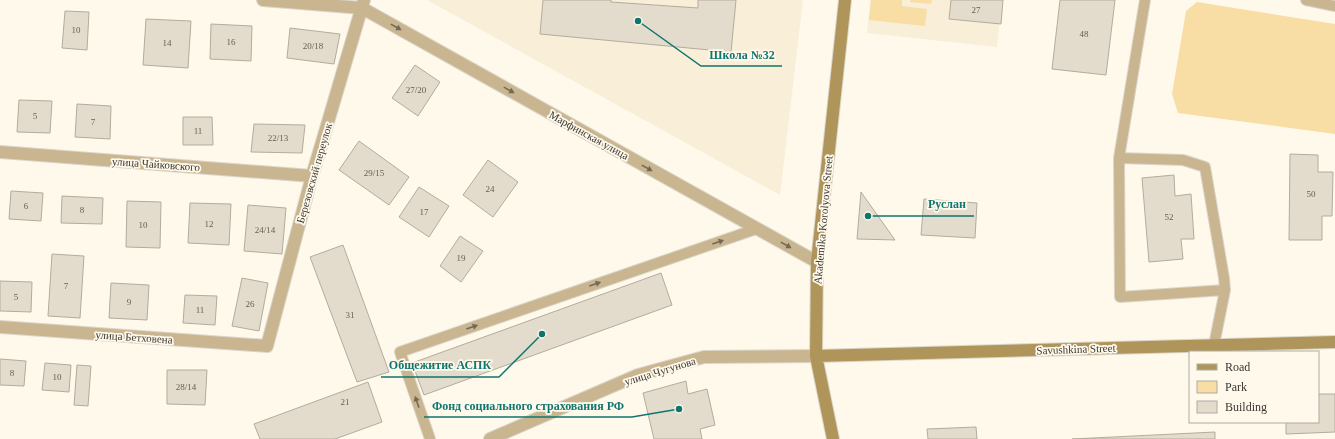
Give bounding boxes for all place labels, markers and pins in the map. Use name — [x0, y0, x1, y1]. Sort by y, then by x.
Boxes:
callout: Школа №32 — [701, 42, 782, 66]
callout: Руслан — [920, 192, 974, 216]
callout: Общежитие АСПК — [381, 353, 499, 377]
callout: Фонд социального страхования РФ — [424, 393, 632, 417]

